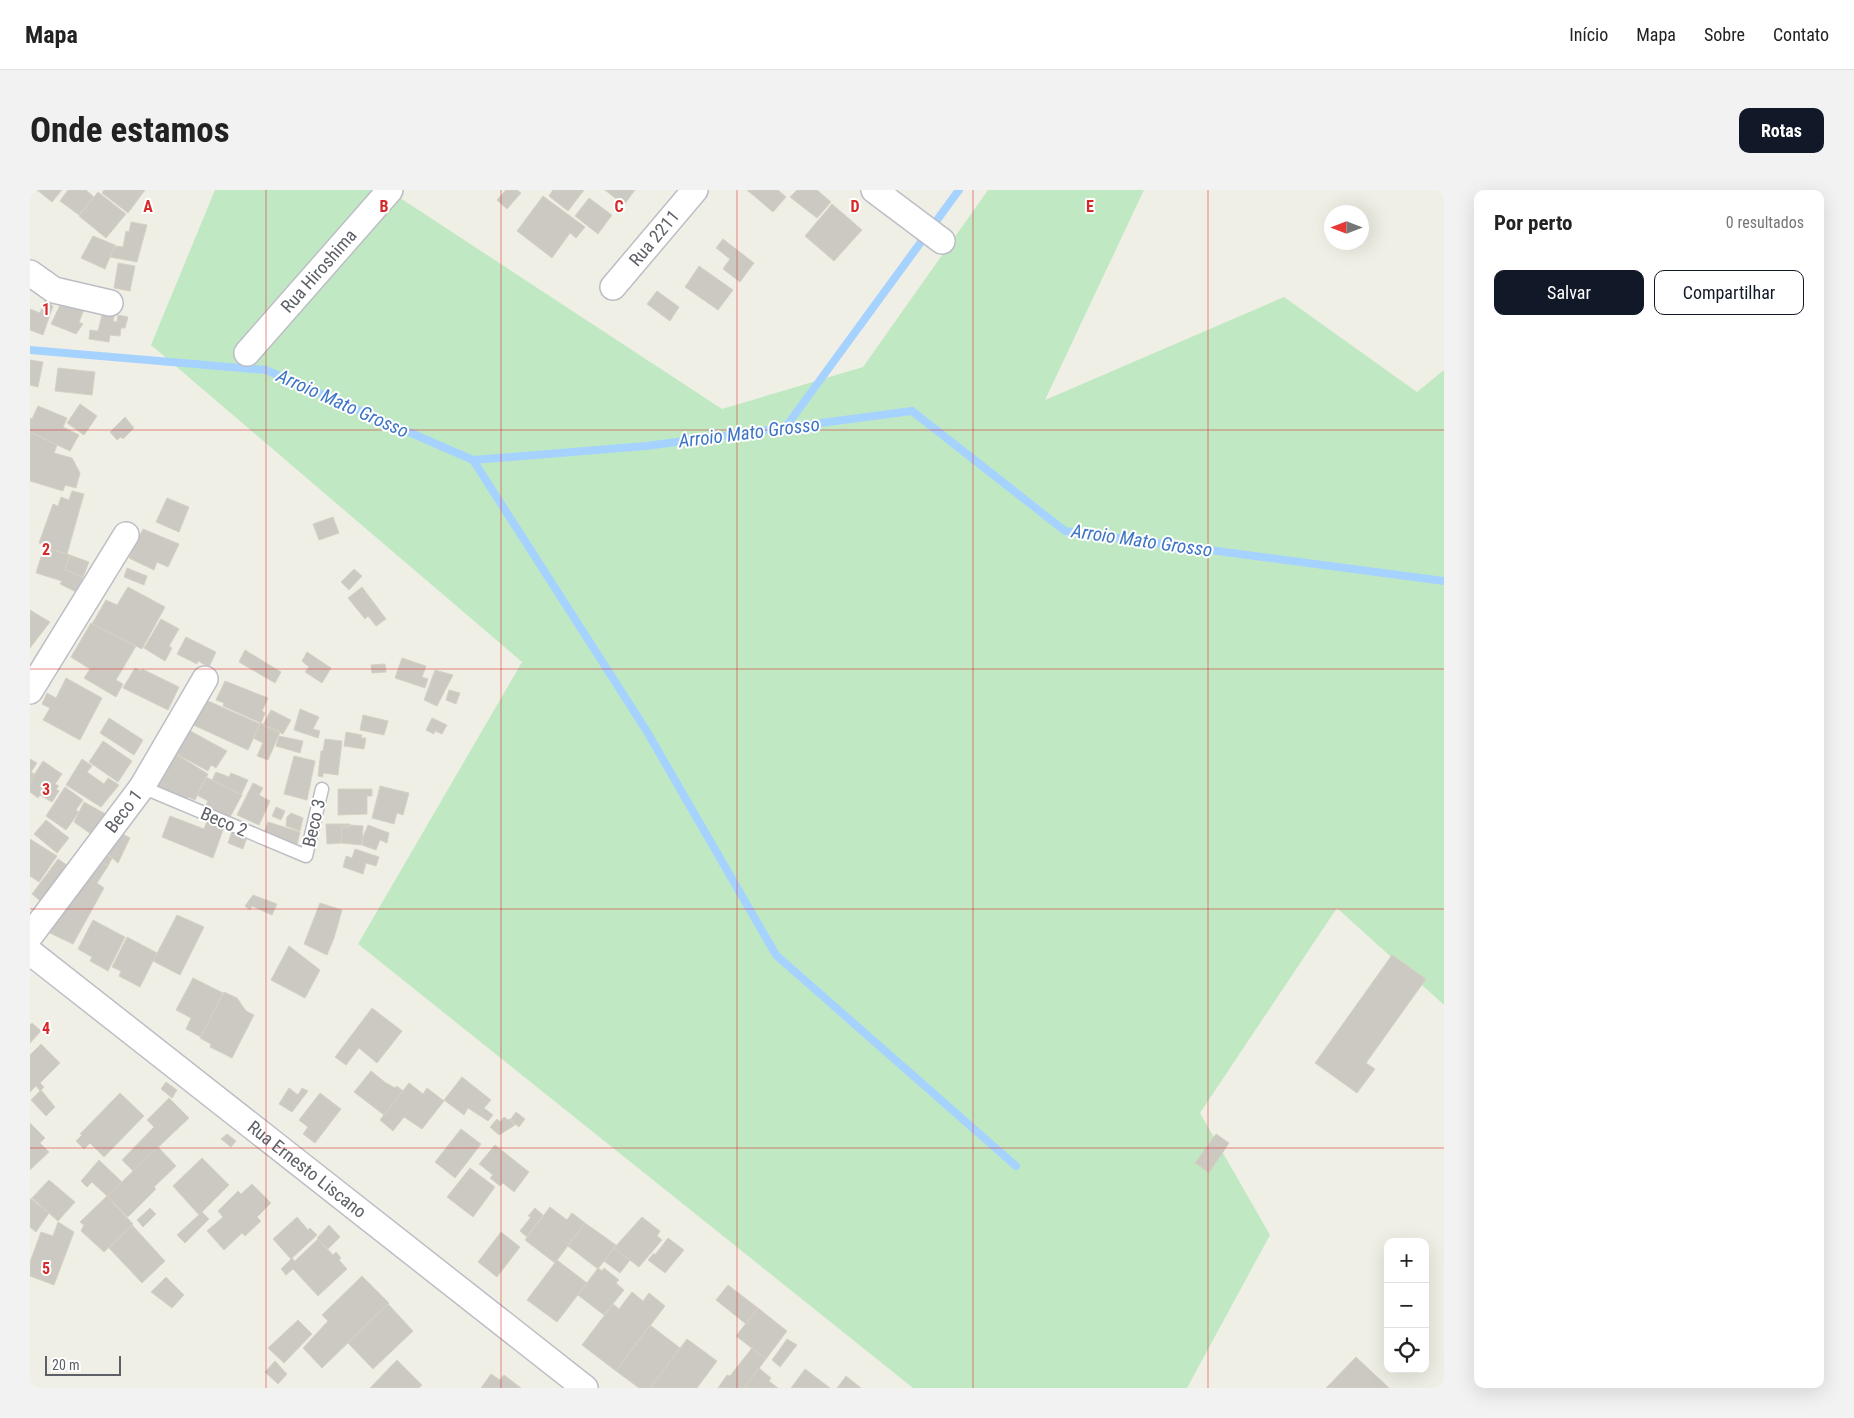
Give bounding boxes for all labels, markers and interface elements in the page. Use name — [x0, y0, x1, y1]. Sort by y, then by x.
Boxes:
text: Mapa — [25, 21, 78, 49]
text: Início — [1569, 24, 1608, 45]
text: Mapa — [1636, 24, 1676, 45]
text: Sobre — [1704, 24, 1745, 45]
text: Contato — [1773, 24, 1829, 45]
button: Rotas — [1739, 108, 1824, 153]
text: Onde estamos — [30, 110, 230, 151]
text: A — [143, 197, 153, 216]
text: B — [380, 197, 389, 216]
text: C — [614, 197, 624, 216]
text: D — [850, 197, 860, 216]
text: E — [1086, 197, 1094, 216]
north arrow — [1324, 205, 1369, 250]
street label: Rua 2211 — [624, 206, 683, 270]
text: Por perto — [1494, 211, 1573, 235]
text: 0 resultados — [1726, 213, 1804, 232]
street label: Rua Hiroshima — [276, 225, 361, 317]
button: Salvar — [1494, 270, 1644, 315]
button: Compartilhar — [1654, 270, 1804, 315]
text: 1 — [42, 300, 50, 319]
water label: Arroio Mato Grosso — [272, 364, 412, 443]
water label: Arroio Mato Grosso — [676, 412, 821, 453]
water label: Arroio Mato Grosso — [1069, 519, 1214, 562]
text: 2 — [42, 540, 50, 559]
text: 3 — [42, 780, 50, 799]
street label: Beco 1 — [100, 785, 146, 837]
street label: Beco 3 — [298, 797, 329, 849]
street label: Beco 2 — [198, 802, 251, 841]
text: 4 — [42, 1019, 50, 1038]
street label: Rua Ernesto Liscano — [244, 1116, 371, 1222]
map controls — [1384, 1238, 1429, 1373]
button: + — [1384, 1238, 1429, 1283]
text: 5 — [42, 1259, 50, 1278]
button: − — [1384, 1283, 1429, 1328]
button: locate — [1384, 1328, 1429, 1373]
scale bar — [45, 1353, 121, 1376]
text: 20 m — [52, 1357, 80, 1373]

